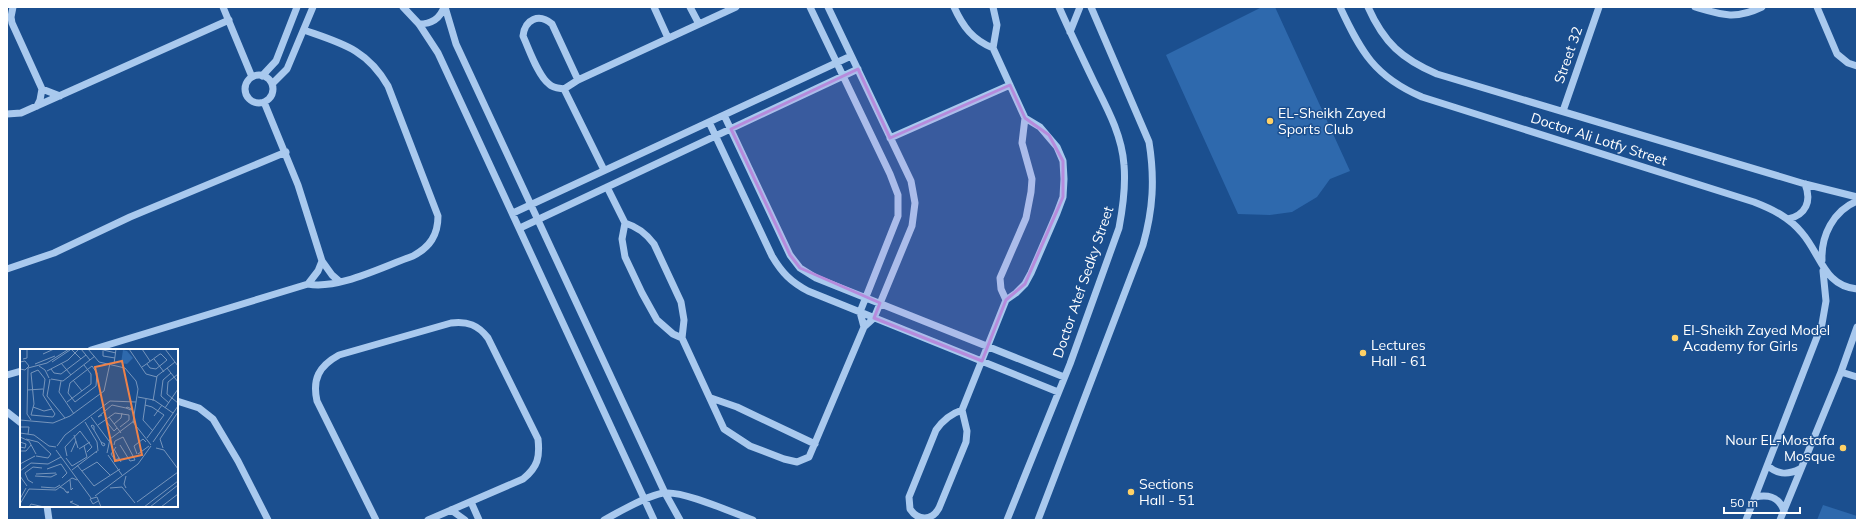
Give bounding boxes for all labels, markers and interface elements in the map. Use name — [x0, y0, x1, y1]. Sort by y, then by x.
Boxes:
street label: Street 32 — [1550, 24, 1586, 86]
place label: EL-Sheikh Zayed Sports Club — [1278, 104, 1386, 138]
street label: Doctor Ali Lotfy Street — [1529, 108, 1670, 170]
marker: EL-Sheikh Zayed Sports Club — [1265, 116, 1275, 126]
street label: Doctor Atef Sedky Street — [1049, 204, 1117, 360]
place label: El-Sheikh Zayed Model Academy for Girls — [1683, 321, 1830, 355]
marker: El-Sheikh Zayed Model Academy for Girls — [1670, 333, 1680, 343]
place label: Lectures Hall - 61 — [1371, 336, 1427, 370]
marker: Lectures Hall - 61 — [1358, 348, 1368, 358]
inset map — [20, 349, 178, 507]
place label: Nour EL-Mostafa Mosque — [1725, 431, 1835, 465]
marker: Nour EL-Mostafa Mosque — [1838, 443, 1848, 453]
place label: Sections Hall - 51 — [1139, 475, 1195, 509]
marker: Sections Hall - 51 — [1126, 487, 1136, 497]
scale bar — [1724, 489, 1800, 515]
text: 50 m — [1730, 495, 1758, 510]

